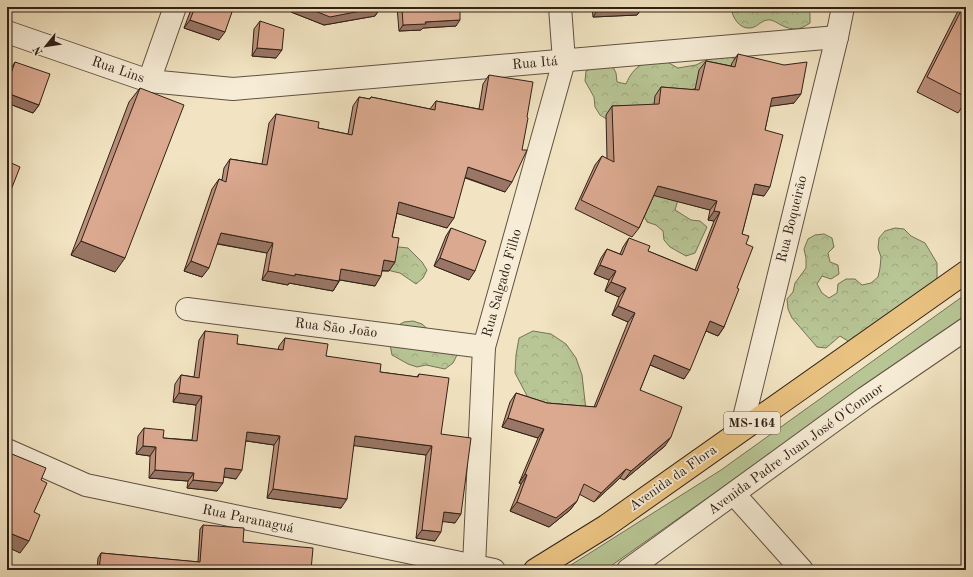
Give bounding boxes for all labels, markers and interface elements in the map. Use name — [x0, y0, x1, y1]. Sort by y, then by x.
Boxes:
north arrow — [26, 26, 66, 66]
text: N — [31, 43, 46, 57]
street label: Rua Lins — [90, 54, 146, 86]
street label: Rua Itá — [512, 54, 558, 72]
street label: Rua Boqueirão — [774, 174, 810, 264]
street label: Rua Salgado Filho — [480, 227, 524, 339]
street label: Rua São João — [294, 316, 378, 340]
street label: Avenida Padre Juan José O'Connor — [706, 380, 887, 517]
road number: MS-164 — [724, 412, 780, 434]
street label: Avenida da Flora — [627, 443, 719, 513]
street label: Rua Paranaguá — [201, 502, 295, 536]

